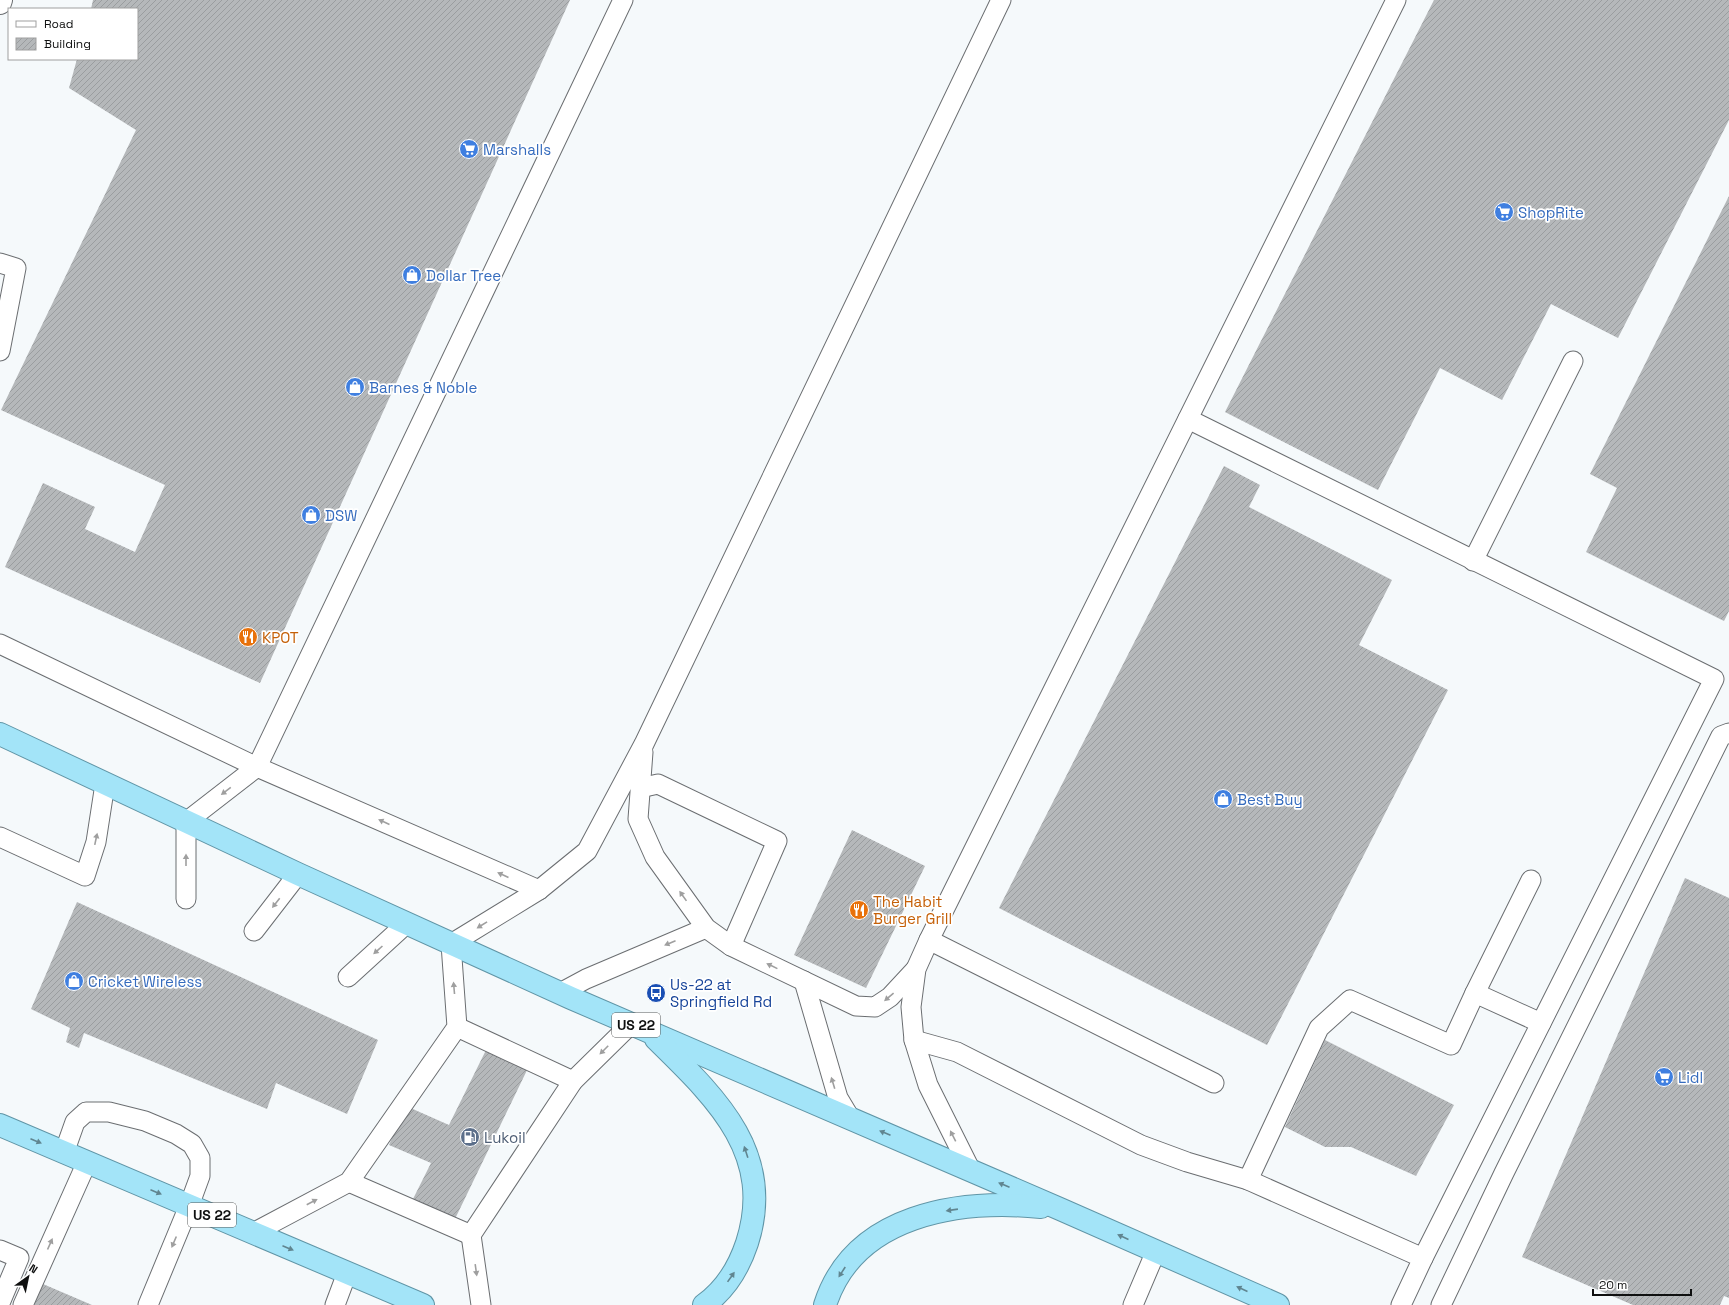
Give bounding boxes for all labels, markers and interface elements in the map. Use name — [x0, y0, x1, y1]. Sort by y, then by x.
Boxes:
legend — [8, 8, 138, 60]
text: Road — [44, 16, 73, 32]
text: Building — [44, 36, 91, 52]
supermarket icon: Marshalls — [458, 138, 480, 160]
place label: Marshalls — [483, 140, 551, 159]
supermarket icon: ShopRite — [1493, 201, 1515, 223]
place label: ShopRite — [1518, 203, 1584, 222]
shop icon: Dollar Tree — [401, 264, 423, 286]
place label: Dollar Tree — [426, 266, 501, 285]
shop icon: Barnes & Noble — [344, 376, 366, 398]
place label: Barnes & Noble — [369, 378, 478, 397]
shop icon: DSW — [300, 504, 322, 526]
place label: DSW — [325, 506, 357, 525]
restaurant icon: KPOT — [237, 626, 259, 648]
place label: KPOT — [262, 628, 299, 647]
one-way arrow — [221, 787, 232, 795]
shop icon: Best Buy — [1212, 788, 1234, 810]
place label: Best Buy — [1237, 790, 1303, 809]
one-way arrow — [377, 819, 389, 825]
one-way arrow — [94, 833, 100, 845]
one-way arrow — [183, 853, 189, 866]
one-way arrow — [497, 871, 509, 878]
one-way arrow — [679, 891, 687, 901]
place label: The Habit Burger Grill — [873, 892, 952, 928]
one-way arrow — [272, 897, 280, 908]
restaurant icon: The Habit Burger Grill — [848, 899, 870, 921]
one-way arrow — [476, 922, 488, 929]
one-way arrow — [664, 940, 675, 946]
one-way arrow — [373, 945, 382, 954]
one-way arrow — [766, 963, 778, 969]
shop icon: Cricket Wireless — [63, 970, 85, 992]
place label: Cricket Wireless — [88, 972, 202, 991]
place label: Us-22 at Springfield Rd — [670, 975, 772, 1011]
one-way arrow — [451, 982, 458, 994]
bus stop icon: Us-22 at Springfield Rd — [645, 982, 667, 1004]
one-way arrow — [884, 992, 895, 1001]
road number: US 22 — [612, 1013, 660, 1037]
one-way arrow — [599, 1046, 609, 1055]
supermarket icon: Lidl — [1653, 1066, 1675, 1088]
place label: Lidl — [1678, 1068, 1703, 1087]
one-way arrow — [830, 1077, 836, 1089]
fuel station icon: Lukoil — [459, 1126, 481, 1148]
place label: Lukoil — [484, 1128, 526, 1147]
one-way arrow — [879, 1130, 890, 1136]
one-way arrow — [950, 1130, 956, 1141]
one-way arrow — [30, 1138, 42, 1144]
one-way arrow — [742, 1146, 748, 1158]
one-way arrow — [998, 1182, 1009, 1188]
one-way arrow — [150, 1189, 162, 1195]
one-way arrow — [306, 1198, 318, 1205]
road number: US 22 — [188, 1203, 236, 1227]
one-way arrow — [946, 1207, 958, 1213]
one-way arrow — [1117, 1234, 1129, 1240]
one-way arrow — [171, 1236, 178, 1248]
one-way arrow — [47, 1238, 53, 1249]
one-way arrow — [283, 1245, 294, 1251]
north arrow — [8, 1257, 48, 1297]
text: N — [27, 1261, 40, 1276]
one-way arrow — [473, 1264, 479, 1276]
one-way arrow — [839, 1266, 846, 1277]
one-way arrow — [727, 1271, 735, 1282]
scale bar — [1593, 1271, 1691, 1297]
text: 20 m — [1599, 1277, 1627, 1293]
one-way arrow — [1236, 1286, 1248, 1292]

